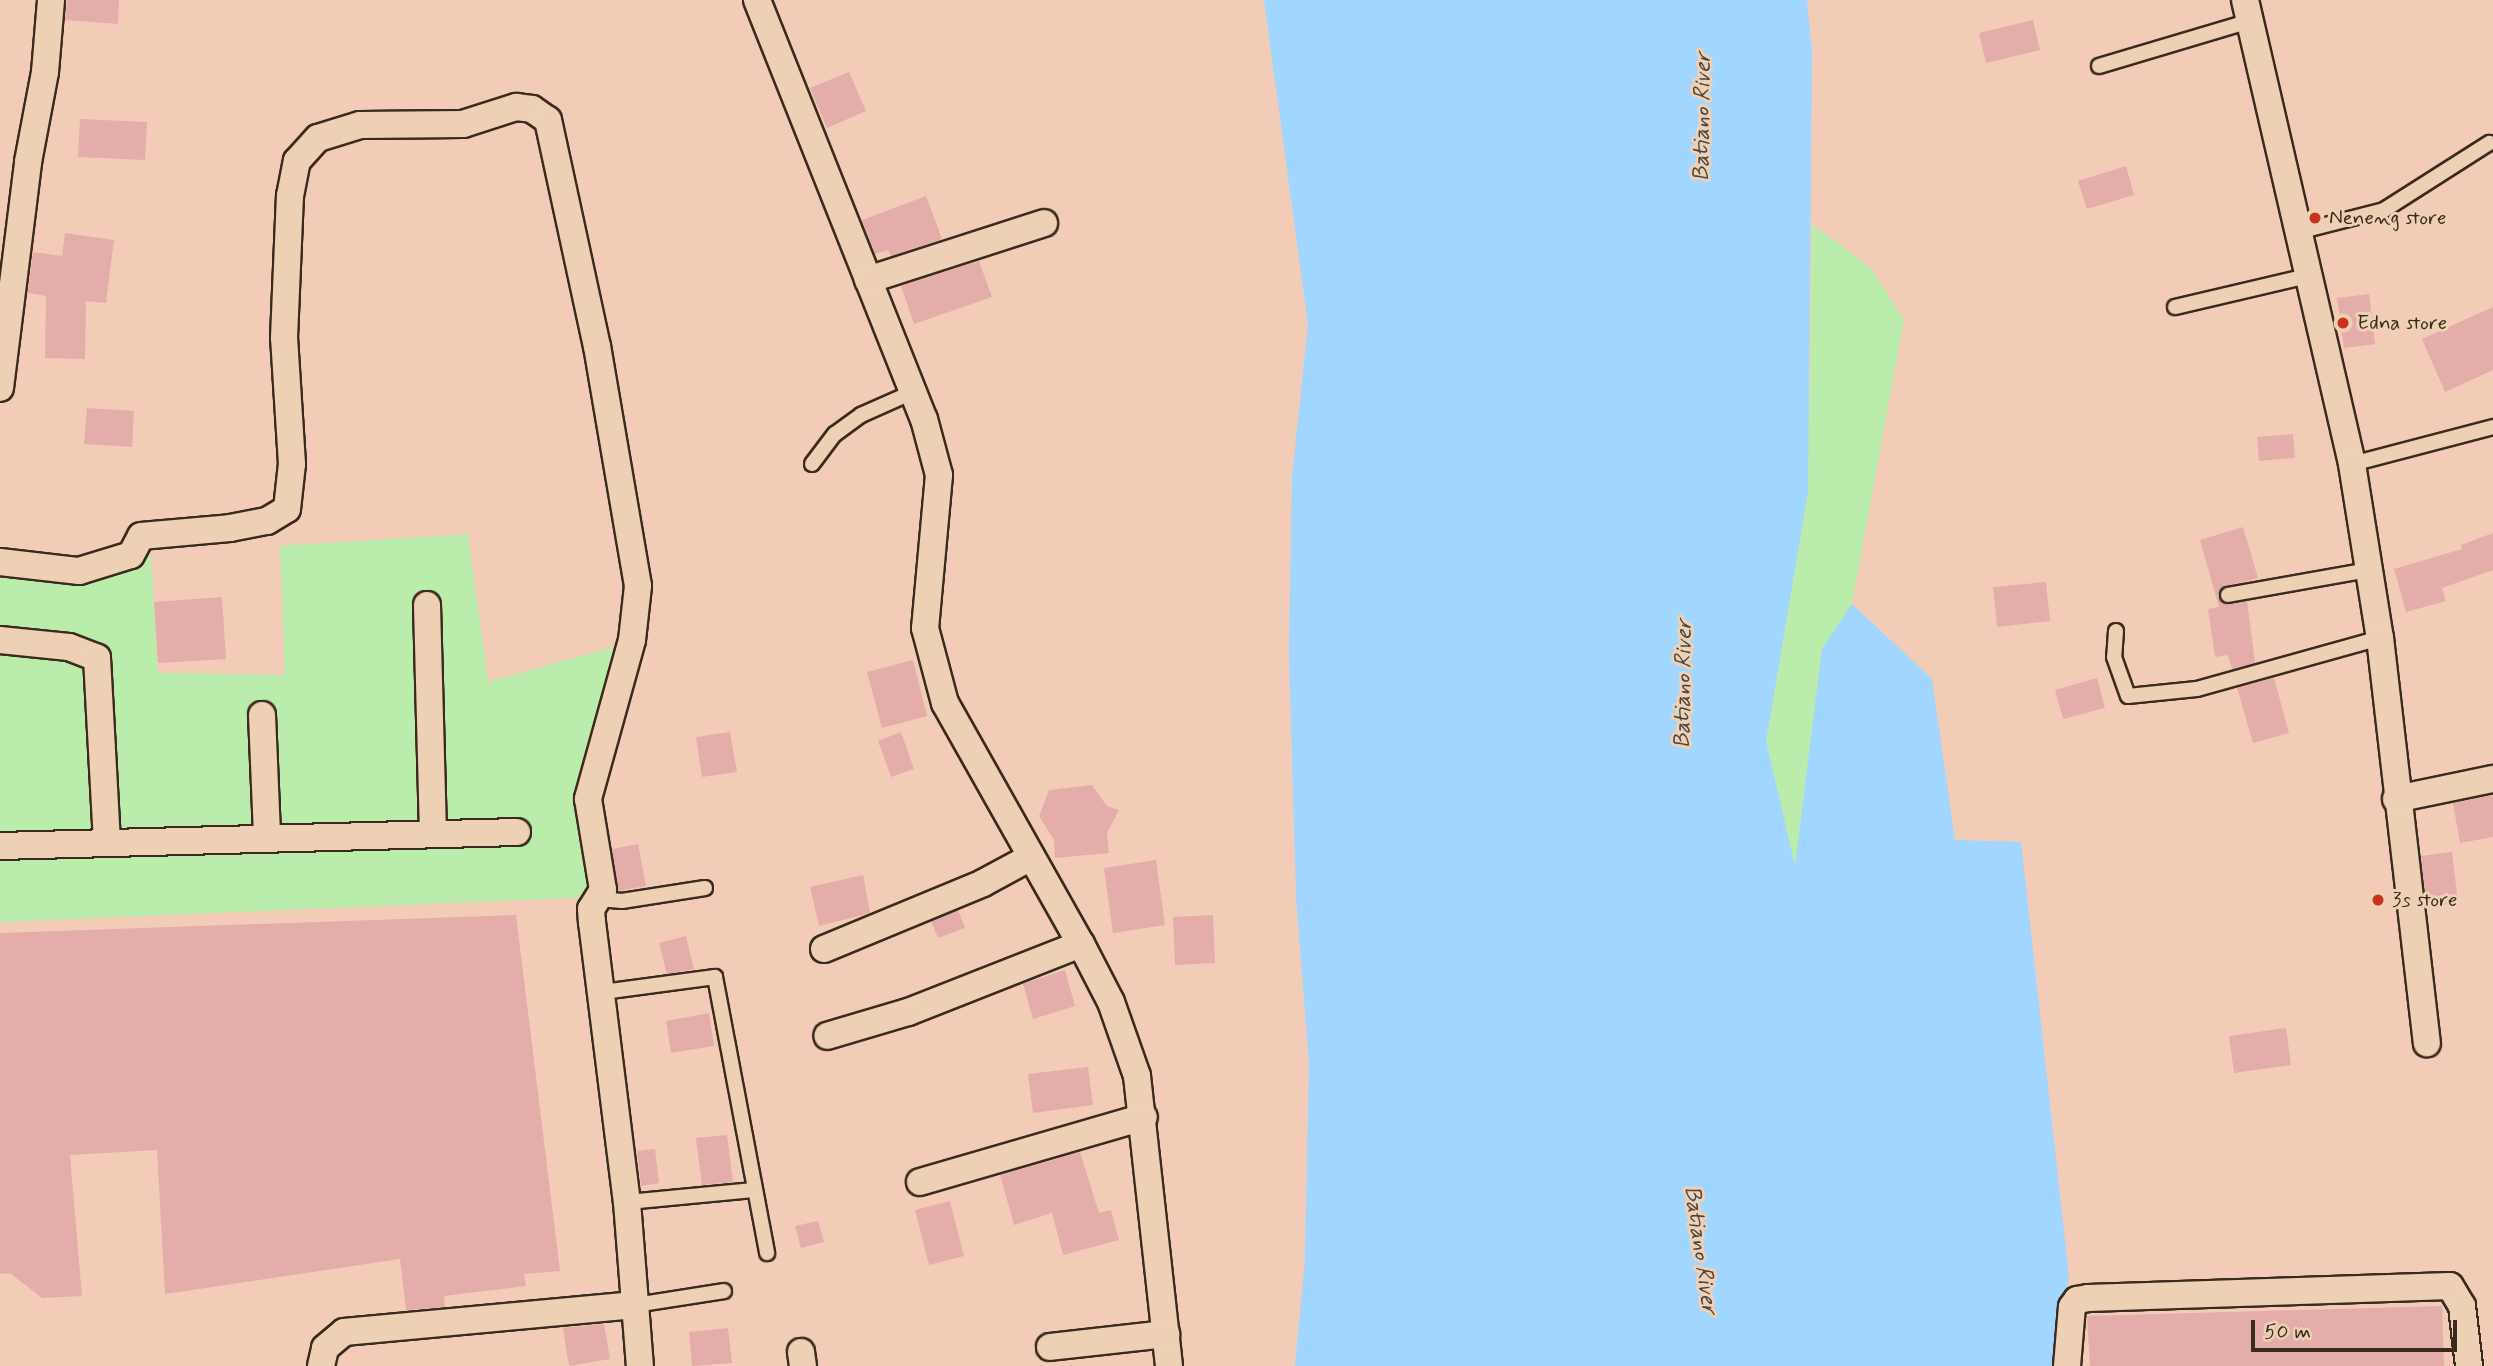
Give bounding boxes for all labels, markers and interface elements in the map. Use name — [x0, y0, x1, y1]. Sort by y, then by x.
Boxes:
water label: Batiano River — [1688, 51, 1718, 183]
place label: Neneng store — [2329, 205, 2446, 231]
marker: Neneng store — [2307, 210, 2323, 226]
place label: Edna store — [2357, 310, 2447, 336]
marker: Edna store — [2335, 315, 2351, 331]
water label: Batiano River — [1669, 618, 1699, 750]
place label: 3s store — [2392, 887, 2458, 913]
marker: 3s store — [2370, 892, 2386, 908]
water label: Batiano River — [1677, 1183, 1723, 1317]
scale bar — [2255, 1306, 2462, 1350]
text: 50 m — [2264, 1318, 2311, 1346]

